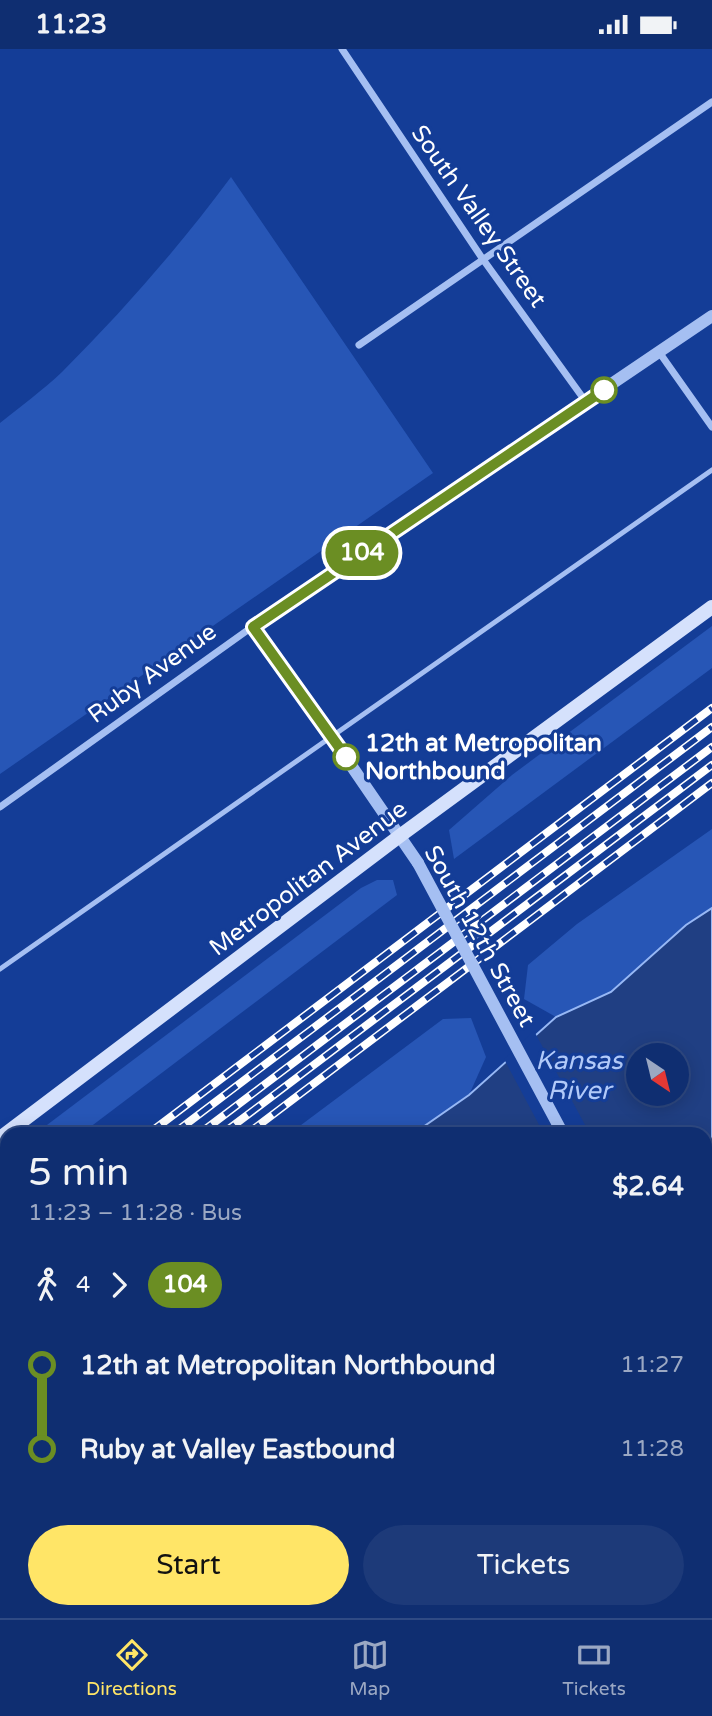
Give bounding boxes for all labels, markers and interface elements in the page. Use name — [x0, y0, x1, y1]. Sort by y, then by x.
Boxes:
text: 11:23 — [35, 9, 107, 40]
street label: South Valley Street — [405, 120, 552, 313]
unlabelled marker — [591, 377, 617, 403]
line badge: 104 — [322, 530, 402, 576]
text: 104 — [339, 538, 385, 567]
street label: Ruby Avenue — [82, 617, 222, 730]
place label: 12th at Metropolitan Northbound — [365, 729, 602, 786]
marker: 12th at Metropolitan Northbound — [333, 744, 359, 770]
street label: Metropolitan Avenue — [204, 795, 413, 962]
street label: South 12th Street — [418, 841, 541, 1032]
north arrow — [626, 1043, 690, 1106]
map controls — [626, 1043, 689, 1106]
water label: Kansas River — [535, 1045, 624, 1106]
text: 5 min — [28, 1150, 129, 1196]
text: $2.64 — [612, 1171, 684, 1202]
text: 11:23 – 11:28 · Bus — [28, 1199, 242, 1227]
icon: walk — [28, 1266, 66, 1304]
icon: forward — [100, 1266, 138, 1304]
text: 104 — [162, 1270, 208, 1299]
text: 4 — [76, 1271, 90, 1299]
text: 12th at Metropolitan Northbound — [80, 1350, 496, 1381]
text: 11:27 — [620, 1351, 684, 1379]
text: Ruby at Valley Eastbound — [80, 1434, 395, 1465]
text: 11:28 — [620, 1435, 684, 1463]
button: Start — [28, 1525, 349, 1605]
button: Tickets — [363, 1525, 684, 1605]
tab: Directions — [86, 1636, 177, 1700]
tab: Map — [349, 1636, 390, 1700]
tab: Tickets — [562, 1636, 626, 1700]

